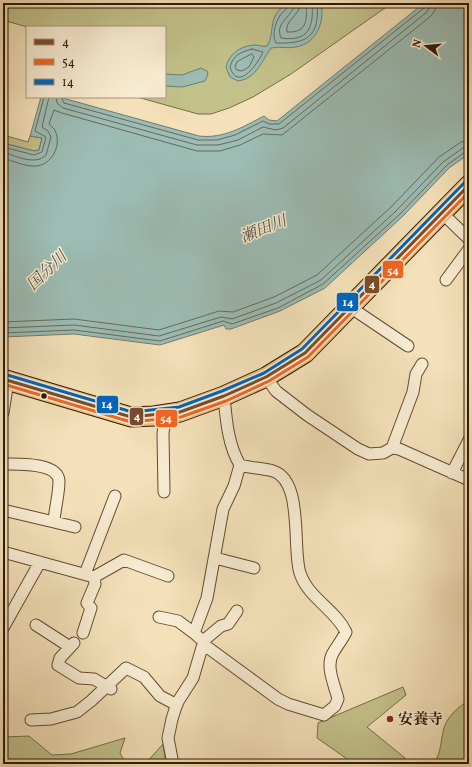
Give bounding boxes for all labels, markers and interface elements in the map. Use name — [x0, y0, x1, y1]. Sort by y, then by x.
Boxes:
legend — [26, 26, 166, 98]
north arrow — [406, 26, 446, 66]
text: 4 — [62, 35, 69, 51]
text: N — [410, 38, 426, 50]
text: 54 — [62, 55, 75, 71]
text: 14 — [62, 75, 74, 91]
water label: 瀬田川 — [237, 210, 292, 249]
water label: 国分川 — [22, 245, 74, 296]
line badge: 54 — [382, 260, 404, 279]
text: 54 — [387, 264, 399, 279]
line badge: 4 — [364, 275, 380, 294]
text: 4 — [369, 278, 376, 293]
line badge: 14 — [336, 292, 359, 312]
text: 14 — [342, 296, 354, 311]
unlabelled marker — [39, 391, 49, 401]
line badge: 14 — [96, 395, 119, 414]
text: 14 — [101, 398, 113, 413]
line badge: 4 — [129, 407, 144, 426]
line badge: 54 — [155, 409, 178, 428]
text: 4 — [134, 410, 141, 425]
text: 54 — [160, 412, 172, 427]
place label: 安養寺 — [398, 710, 443, 731]
marker: 安養寺 — [385, 714, 395, 724]

